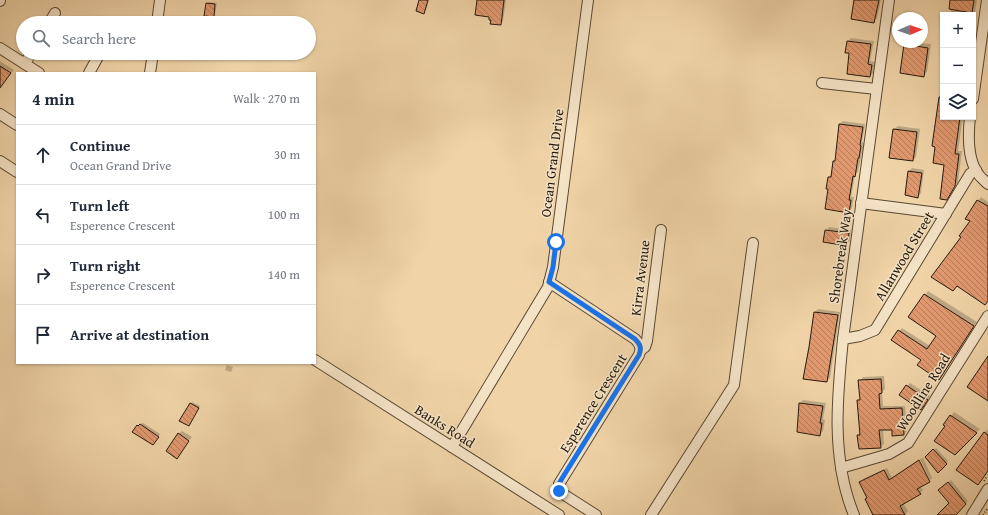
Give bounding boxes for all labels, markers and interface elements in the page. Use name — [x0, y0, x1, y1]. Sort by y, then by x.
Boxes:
north arrow — [892, 12, 928, 48]
map controls — [940, 12, 976, 120]
button: + — [940, 12, 976, 48]
search box — [16, 16, 316, 60]
icon: search — [30, 27, 52, 49]
text: Search here — [62, 28, 136, 49]
button: − — [940, 48, 976, 84]
button: layers — [940, 84, 976, 120]
text: 4 min — [32, 86, 74, 111]
text: Walk · 270 m — [233, 89, 300, 108]
street label: Ocean Grand Drive — [535, 107, 569, 218]
text: Continue — [70, 135, 131, 156]
icon: ahead — [32, 144, 54, 166]
text: 30 m — [274, 145, 300, 164]
text: Ocean Grand Drive — [70, 156, 171, 175]
text: Turn left — [70, 195, 129, 216]
icon: left — [32, 204, 54, 226]
text: 100 m — [268, 205, 300, 224]
street label: Shorebreak Way — [823, 208, 857, 304]
street label: Allanwood Street — [869, 208, 939, 304]
text: Esperence Crescent — [70, 216, 175, 235]
route start — [547, 233, 565, 251]
street label: Kirra Avenue — [625, 238, 655, 317]
text: Turn right — [70, 255, 141, 276]
icon: right — [32, 264, 54, 286]
text: 140 m — [268, 265, 300, 284]
text: Esperence Crescent — [70, 276, 175, 295]
icon: arrive — [32, 324, 54, 346]
text: Arrive at destination — [70, 324, 209, 345]
street label: Woodline Road — [891, 349, 955, 435]
street label: Esperence Crescent — [554, 350, 632, 456]
street label: Banks Road — [411, 400, 479, 453]
route end — [550, 482, 568, 500]

